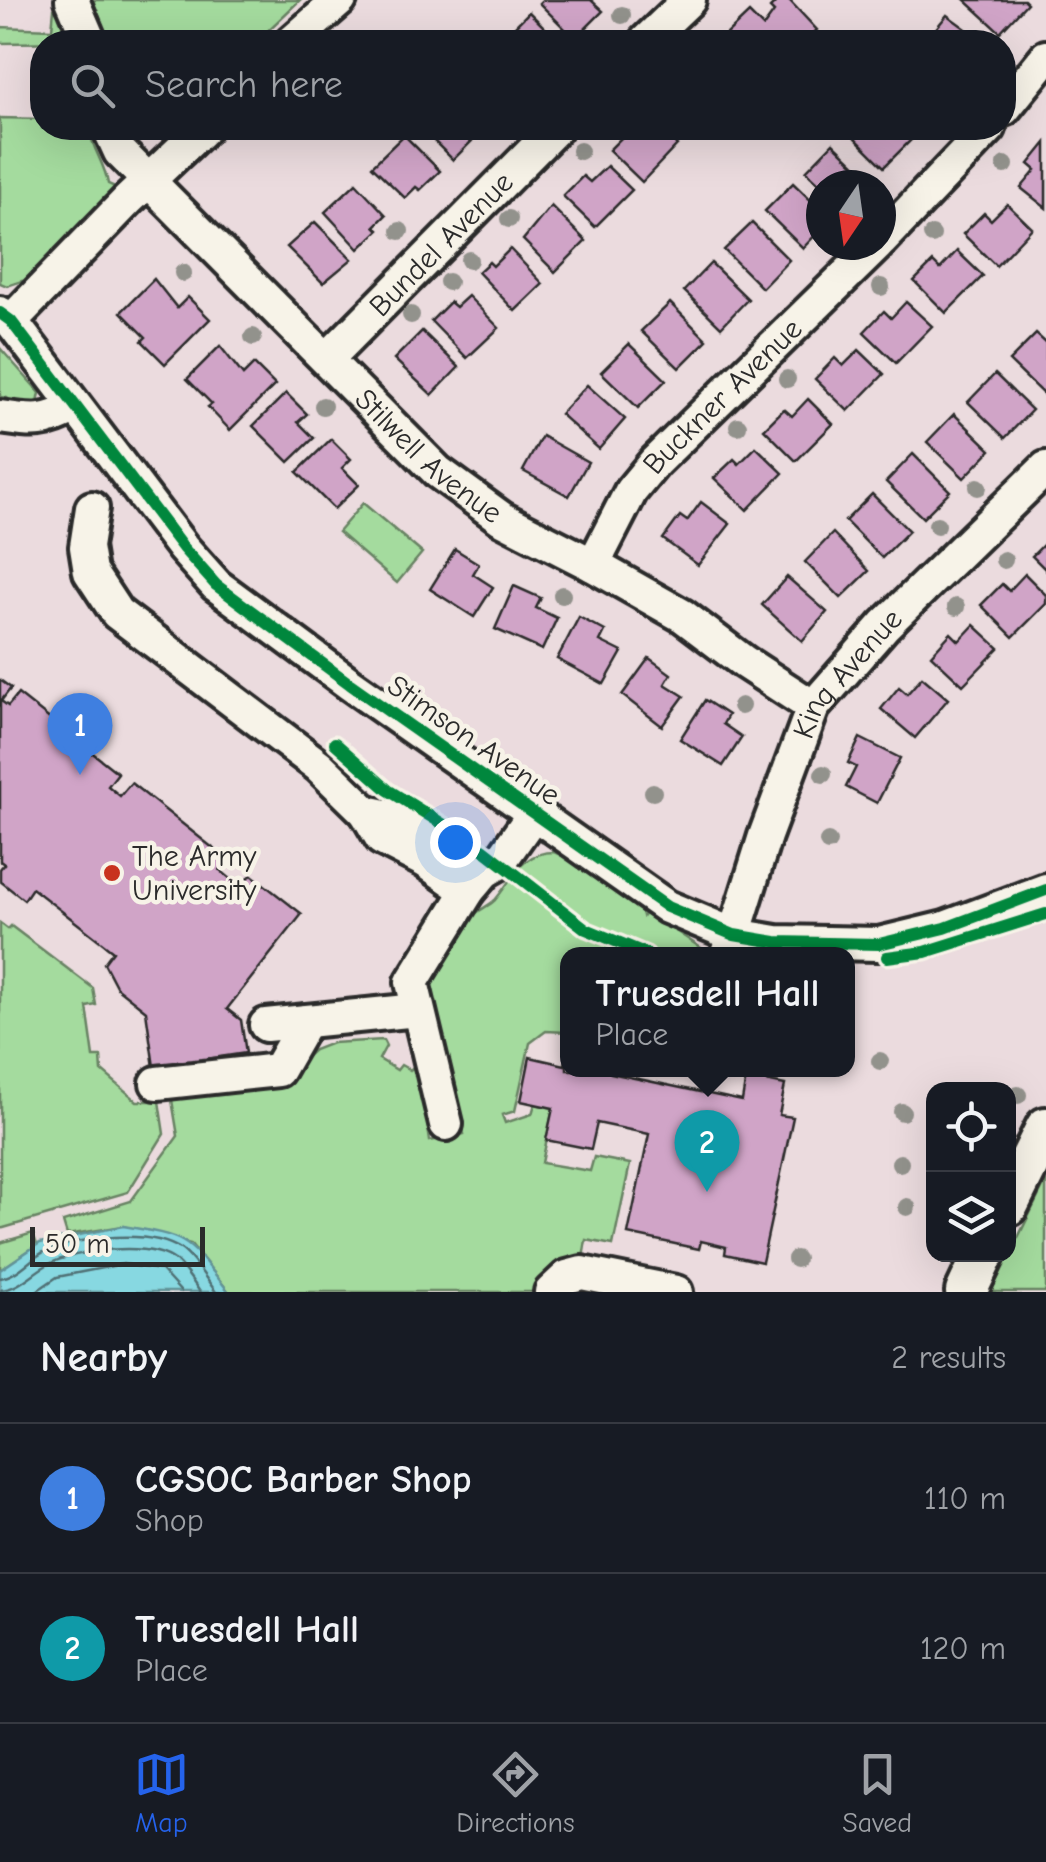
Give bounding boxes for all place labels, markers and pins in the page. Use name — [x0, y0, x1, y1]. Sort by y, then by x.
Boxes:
pin: 1 — [48, 692, 112, 775]
place label: The Army University — [132, 839, 257, 908]
marker: The Army University — [101, 862, 123, 884]
pin: 2 — [674, 1110, 740, 1192]

